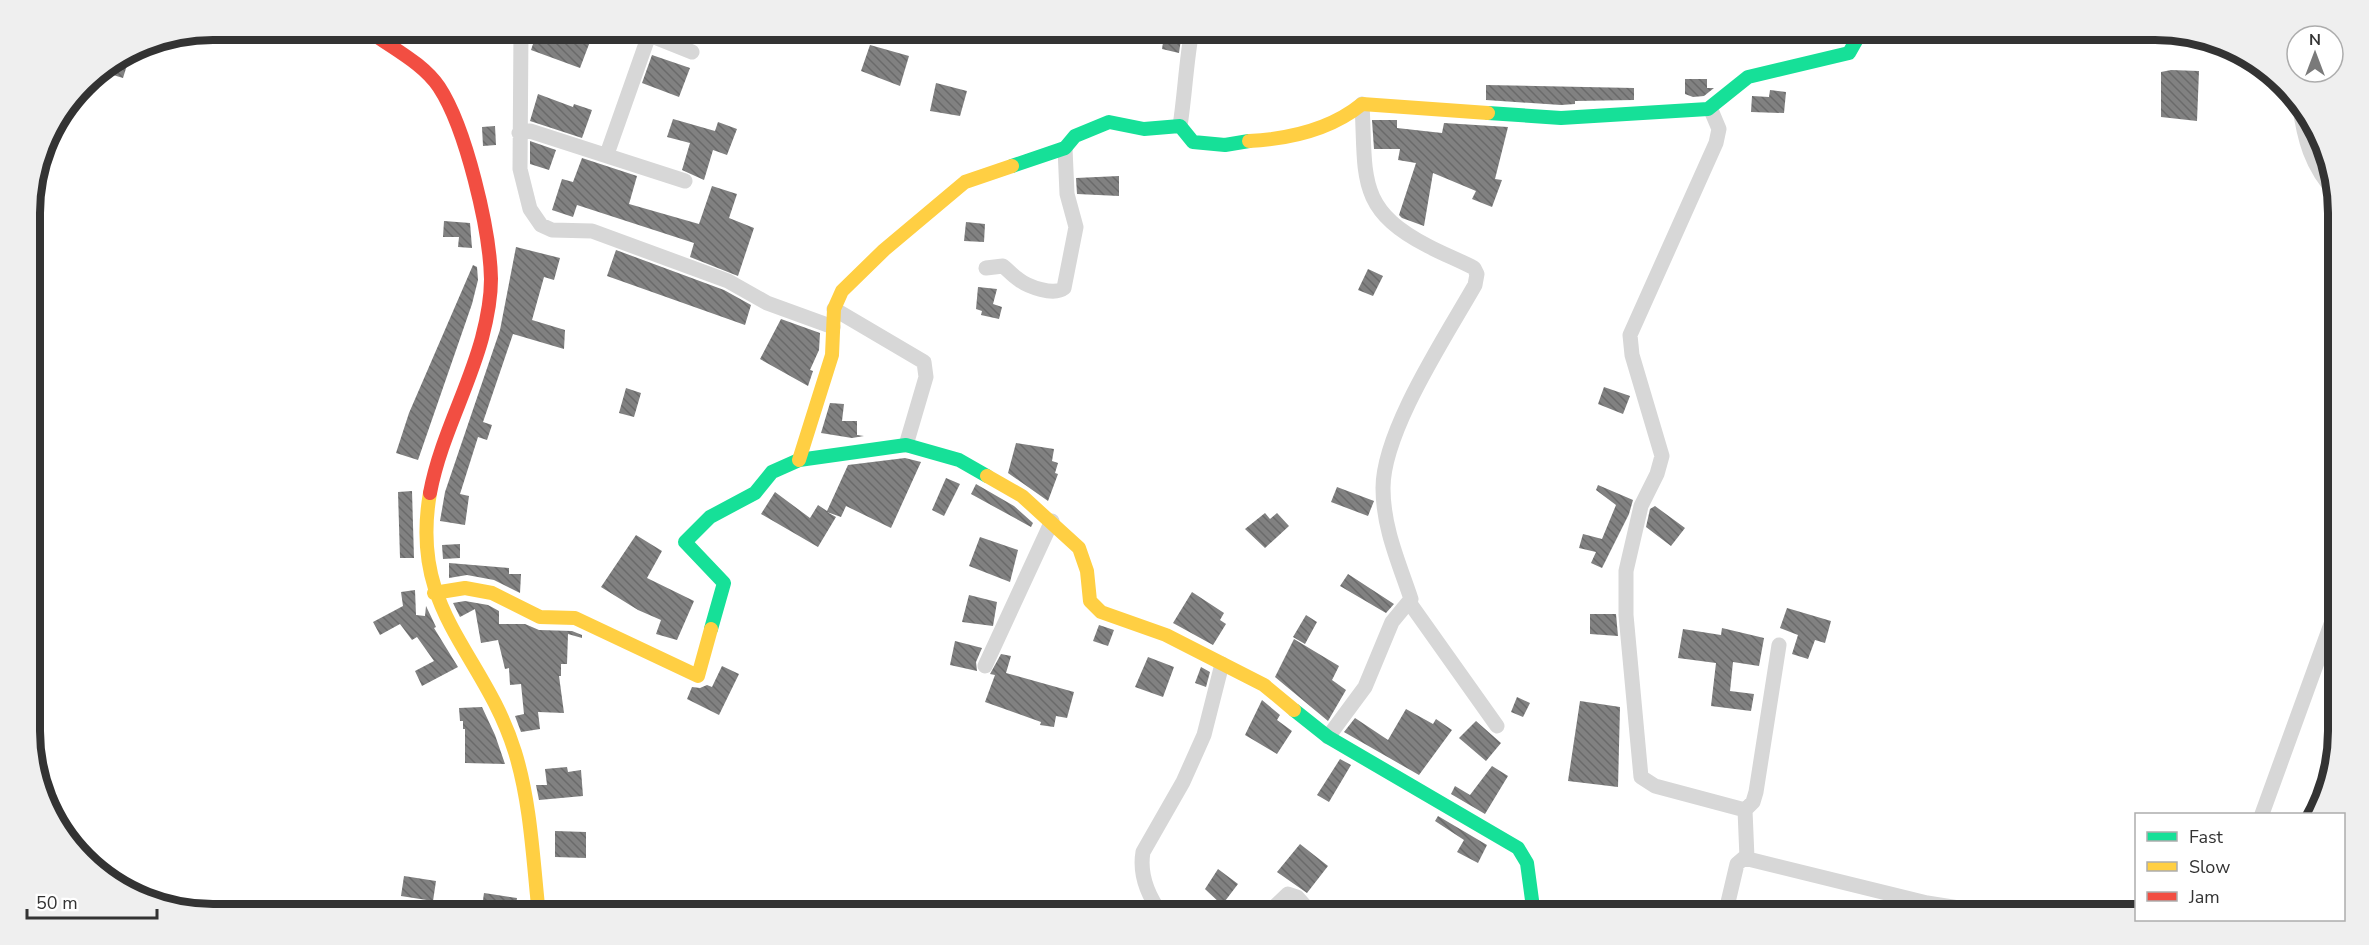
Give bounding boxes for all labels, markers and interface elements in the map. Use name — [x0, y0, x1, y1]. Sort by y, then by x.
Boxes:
north arrow — [2285, 24, 2345, 84]
text: N — [2309, 29, 2321, 51]
legend — [2135, 813, 2345, 921]
text: Fast — [2189, 825, 2224, 849]
text: Slow — [2189, 855, 2230, 879]
scale bar — [27, 882, 158, 920]
text: Jam — [2188, 885, 2220, 909]
text: 50 m — [36, 891, 78, 915]

